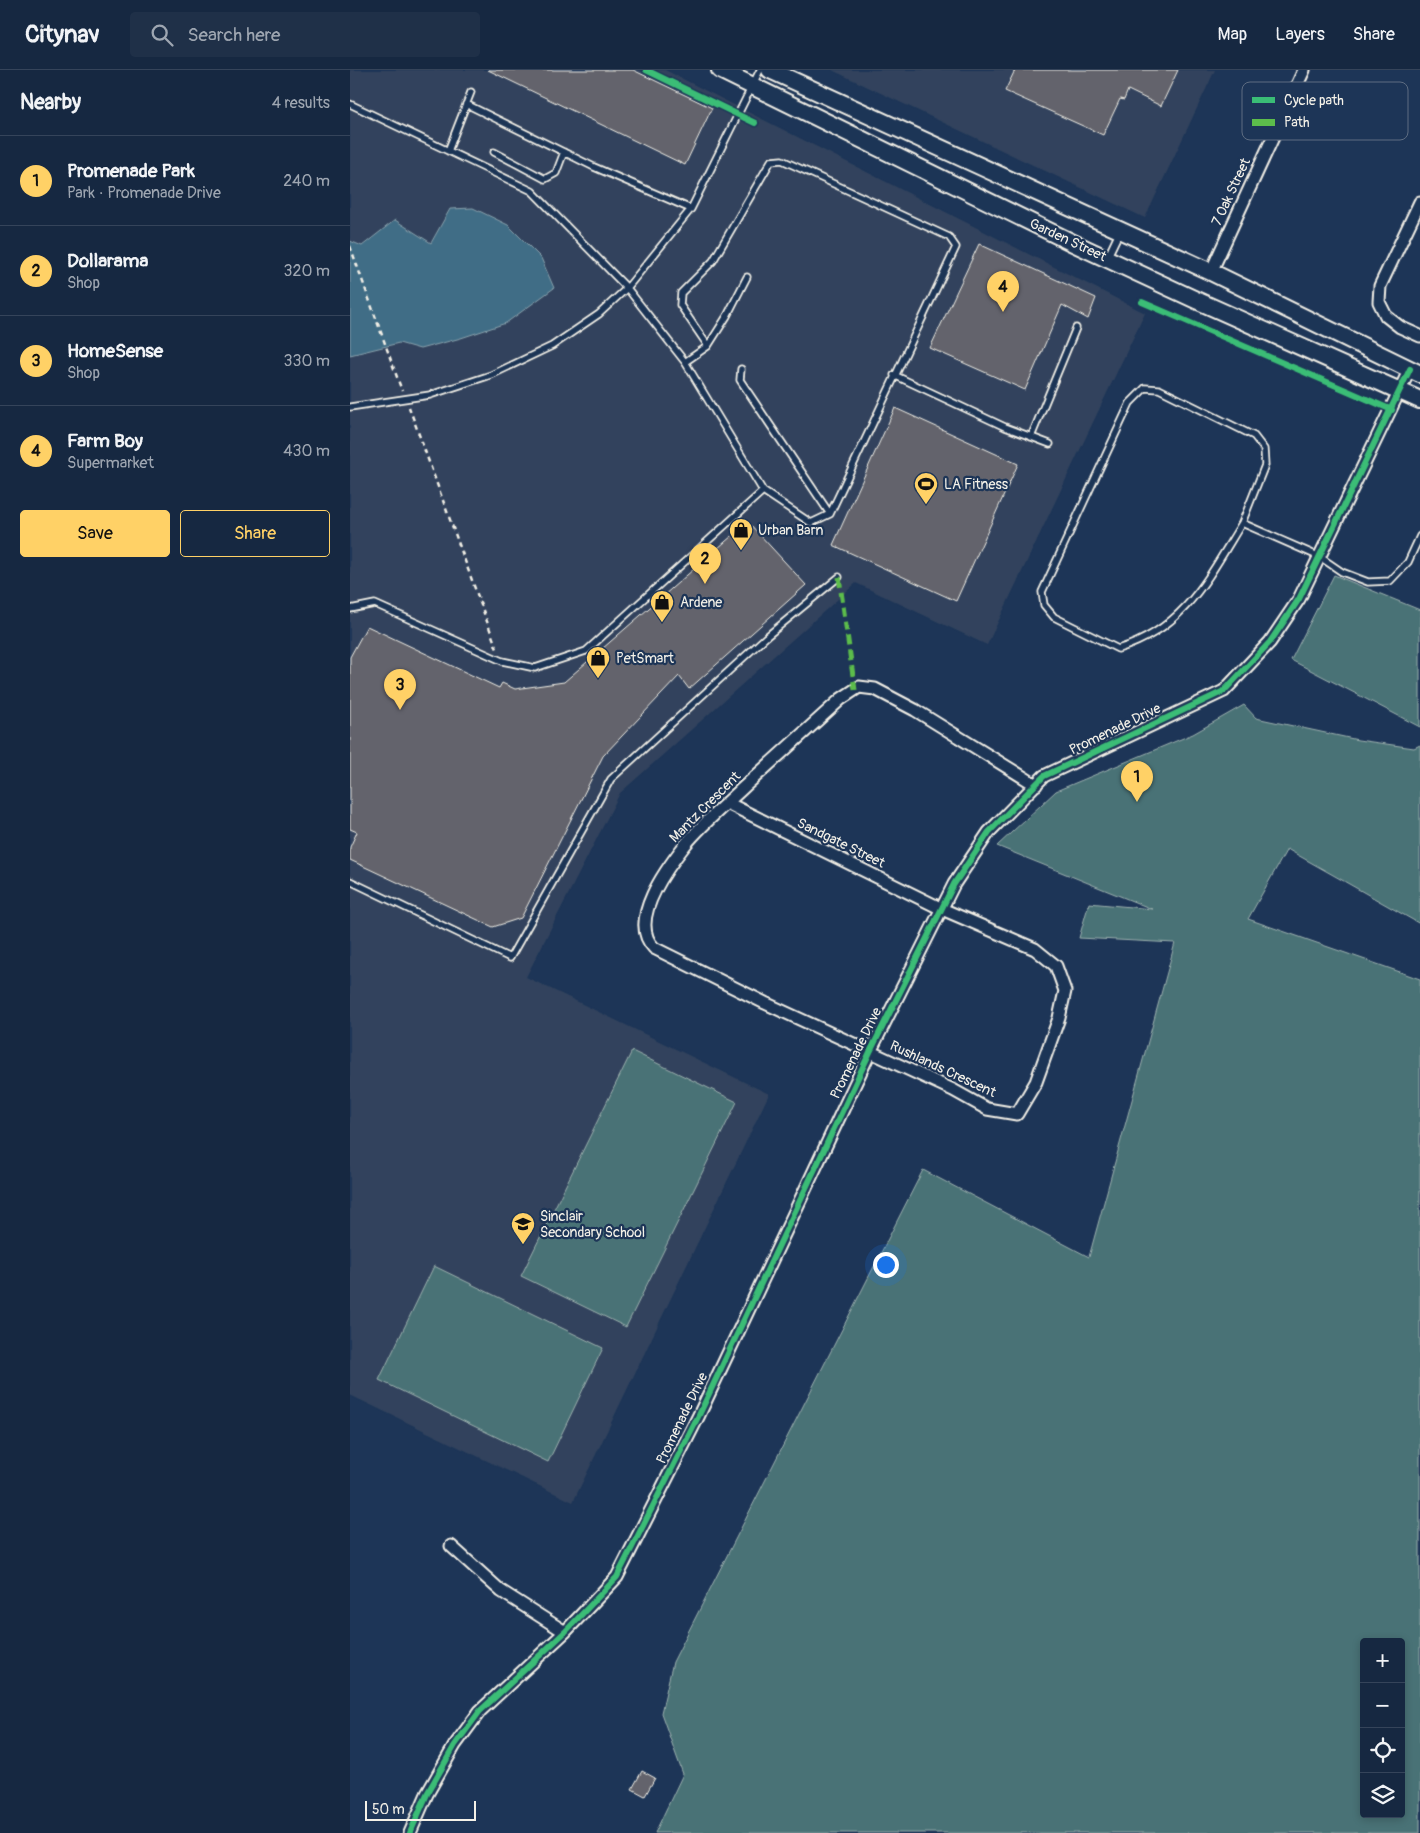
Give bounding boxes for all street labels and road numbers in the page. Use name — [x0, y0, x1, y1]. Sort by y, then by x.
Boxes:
street label: 7 Oak Street — [1208, 155, 1254, 229]
street label: Garden Street — [1027, 215, 1110, 265]
street label: Promenade Drive — [1067, 699, 1164, 758]
street label: Mantz Crescent — [666, 768, 744, 846]
street label: Sandgate Street — [794, 814, 888, 872]
street label: Promenade Drive — [827, 1004, 886, 1101]
street label: Rushlands Crescent — [887, 1037, 999, 1101]
street label: Promenade Drive — [653, 1369, 712, 1466]

